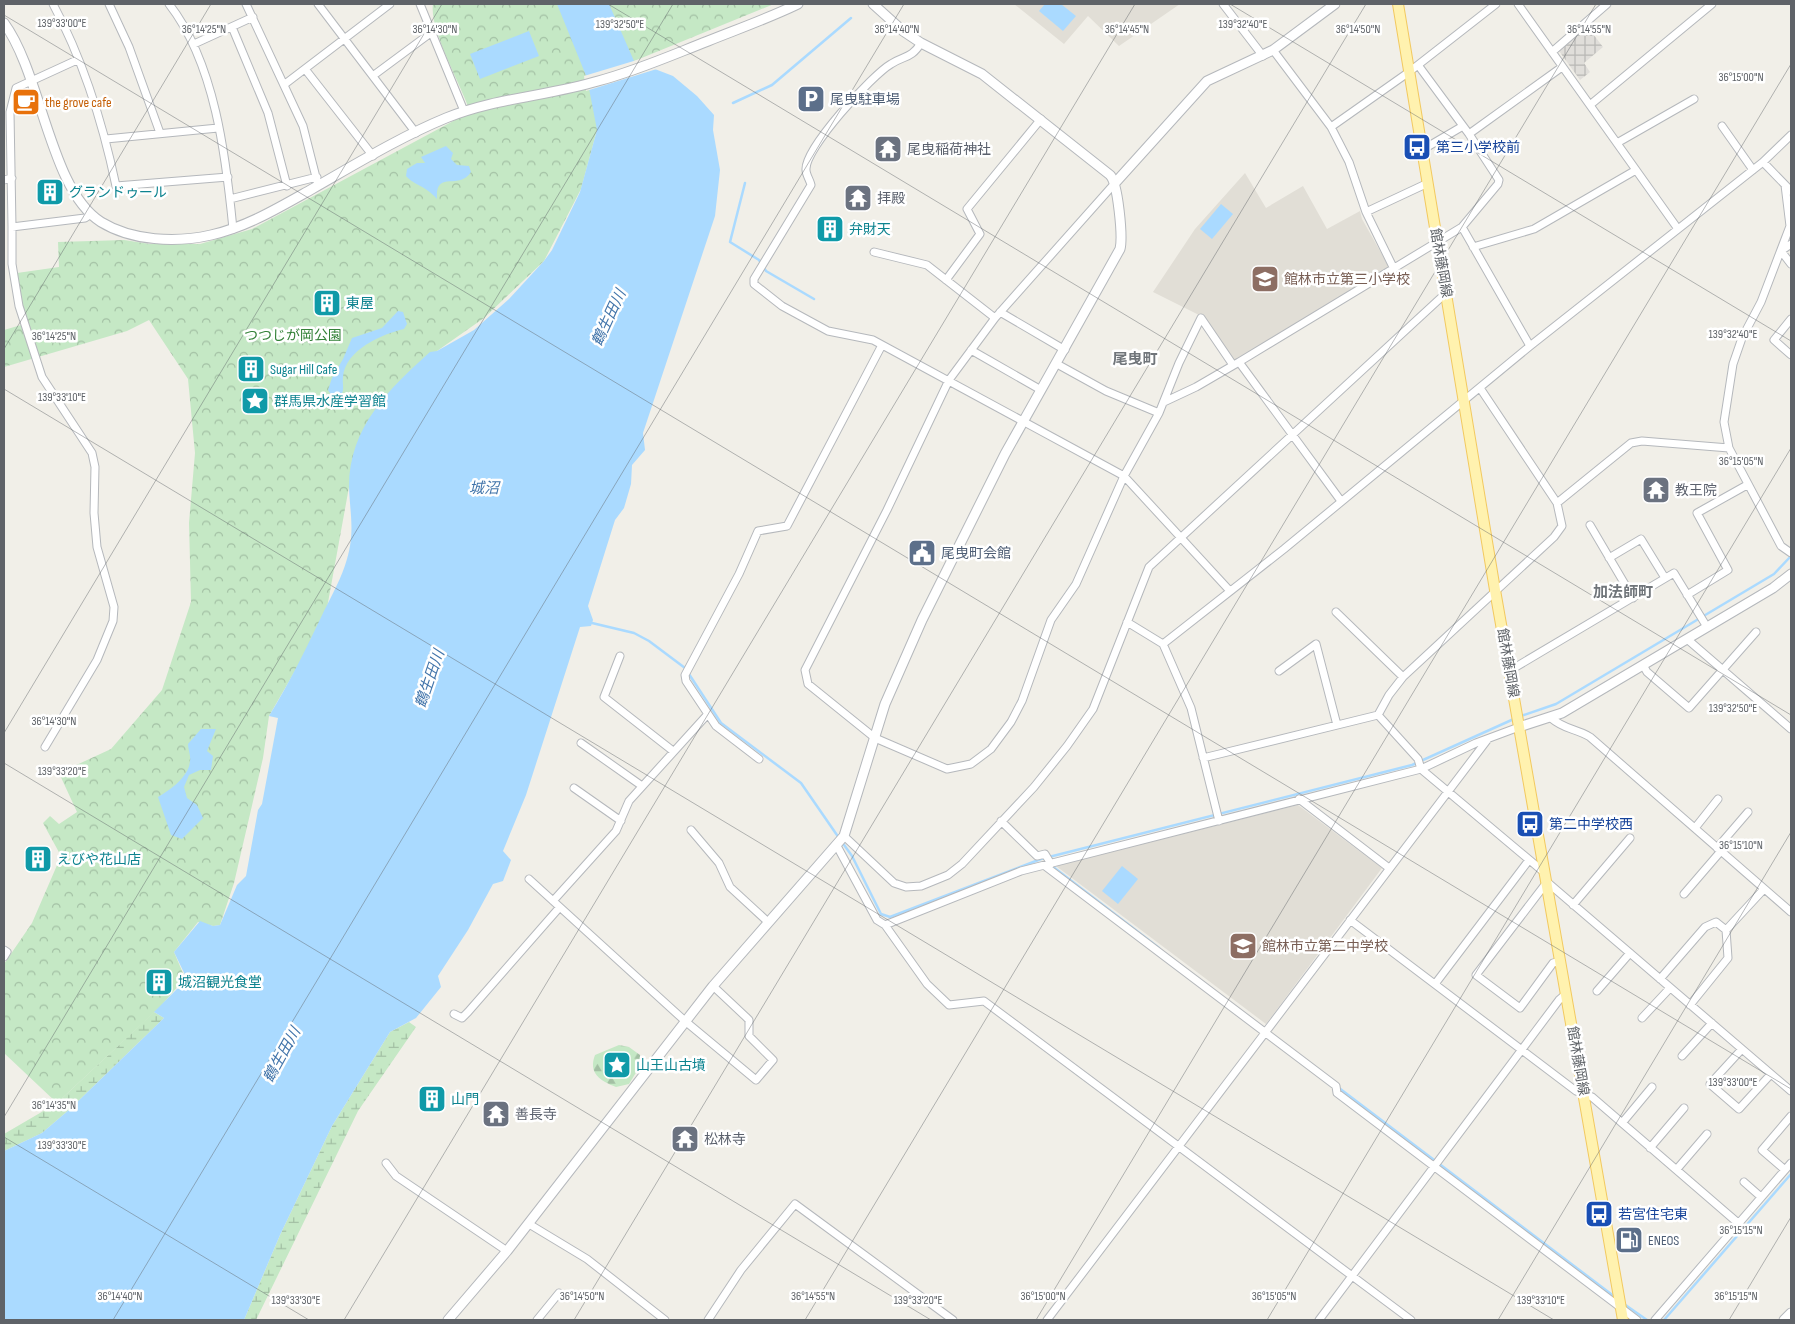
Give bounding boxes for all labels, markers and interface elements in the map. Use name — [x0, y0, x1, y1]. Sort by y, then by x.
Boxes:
text: 139°33'00"E — [37, 16, 87, 31]
text: 139°32'50"E — [596, 17, 644, 32]
text: 139°32'40"E — [1219, 17, 1267, 32]
text: 36°14'25"N — [182, 22, 226, 37]
text: 36°14'30"N — [413, 22, 457, 37]
text: 36°14'40"N — [875, 22, 919, 37]
text: 36°14'45"N — [1105, 22, 1149, 37]
text: 36°14'50"N — [1336, 22, 1380, 37]
text: 36°14'55"N — [1567, 22, 1611, 37]
text: 36°15'00"N — [1718, 70, 1764, 85]
parking icon: 尾曳駐車場 — [796, 84, 826, 114]
cafe icon: the grove cafe — [11, 87, 41, 117]
place label: 尾曳駐車場 — [830, 91, 900, 108]
place label: the grove cafe — [45, 94, 112, 111]
bus stop icon: 第三小学校前 — [1402, 132, 1432, 162]
temple icon: 尾曳稲荷神社 — [873, 134, 903, 164]
place label: 第三小学校前 — [1436, 139, 1520, 156]
place label: 尾曳稲荷神社 — [907, 141, 991, 158]
building icon: グランドゥール — [35, 177, 65, 207]
temple icon: 拝殿 — [843, 183, 873, 213]
place label: グランドゥール — [69, 184, 167, 201]
place label: 拝殿 — [877, 190, 905, 207]
building icon: 弁財天 — [815, 214, 845, 244]
place label: 弁財天 — [849, 221, 891, 238]
street label: 館林藤岡線 — [1427, 227, 1455, 299]
school or university icon: 館林市立第三小学校 — [1250, 264, 1280, 294]
place label: 館林市立第三小学校 — [1284, 271, 1410, 288]
water label: 鶴生田川 — [588, 285, 631, 349]
building icon: 東屋 — [312, 288, 342, 318]
place label: 東屋 — [346, 295, 374, 312]
park label: つつじが岡公園 — [244, 327, 342, 344]
text: 139°32'40"E — [1709, 327, 1757, 342]
text: 36°14'25"N — [32, 329, 76, 344]
district label: 尾曳町 — [1112, 350, 1158, 369]
building icon: Sugar Hill Cafe — [236, 354, 266, 384]
place label: Sugar Hill Cafe — [270, 361, 337, 378]
place icon: 群馬県水産学習館 — [240, 386, 270, 416]
text: 139°33'10"E — [38, 390, 86, 405]
place label: 群馬県水産学習館 — [274, 393, 386, 410]
text: 36°15'05"N — [1719, 454, 1763, 469]
temple icon: 教王院 — [1641, 475, 1671, 505]
water label: 城沼 — [469, 479, 501, 498]
place label: 教王院 — [1675, 482, 1717, 499]
public building icon: 尾曳町会館 — [907, 538, 937, 568]
place label: 尾曳町会館 — [941, 545, 1011, 562]
district label: 加法師町 — [1593, 583, 1653, 602]
street label: 館林藤岡線 — [1494, 627, 1522, 699]
water label: 鶴生田川 — [411, 646, 449, 710]
text: 139°32'50"E — [1709, 701, 1757, 716]
text: 36°14'30"N — [32, 714, 76, 729]
text: 139°33'20"E — [38, 764, 86, 779]
bus stop icon: 第二中学校西 — [1515, 809, 1545, 839]
place label: 第二中学校西 — [1549, 816, 1633, 833]
text: 36°15'10"N — [1719, 838, 1763, 853]
building icon: えびや花山店 — [23, 844, 53, 874]
place label: えびや花山店 — [57, 851, 141, 868]
school or university icon: 館林市立第二中学校 — [1228, 931, 1258, 961]
place label: 館林市立第二中学校 — [1262, 938, 1388, 955]
building icon: 城沼観光食堂 — [144, 967, 174, 997]
place label: 城沼観光食堂 — [178, 974, 262, 991]
water label: 鶴生田川 — [259, 1022, 306, 1086]
street label: 館林藤岡線 — [1564, 1025, 1592, 1097]
place icon: 山王山古墳 — [602, 1050, 632, 1080]
place label: 山王山古墳 — [636, 1057, 706, 1074]
text: 139°33'00"E — [1708, 1075, 1758, 1090]
building icon: 山門 — [417, 1084, 447, 1114]
place label: 山門 — [451, 1091, 479, 1108]
text: 36°14'35"N — [32, 1098, 76, 1113]
temple icon: 善長寺 — [481, 1099, 511, 1129]
place label: 善長寺 — [515, 1106, 557, 1123]
temple icon: 松林寺 — [670, 1124, 700, 1154]
place label: 松林寺 — [704, 1131, 746, 1148]
text: 139°33'30"E — [38, 1138, 86, 1153]
bus stop icon: 若宮住宅東 — [1584, 1199, 1614, 1229]
place label: 若宮住宅東 — [1618, 1206, 1688, 1223]
text: 36°15'15"N — [1719, 1223, 1763, 1238]
fuel station icon: ENEOS — [1614, 1225, 1644, 1255]
place label: ENEOS — [1648, 1232, 1679, 1249]
text: 36°14'40"N — [98, 1289, 142, 1304]
text: 36°14'50"N — [560, 1289, 604, 1304]
text: 36°14'55"N — [791, 1289, 835, 1304]
text: 36°15'00"N — [1020, 1289, 1066, 1304]
text: 36°15'05"N — [1252, 1289, 1296, 1304]
text: 36°15'15"N — [1714, 1289, 1758, 1304]
text: 139°33'30"E — [272, 1293, 320, 1308]
text: 139°33'20"E — [894, 1293, 942, 1308]
text: 139°33'10"E — [1517, 1293, 1565, 1308]

